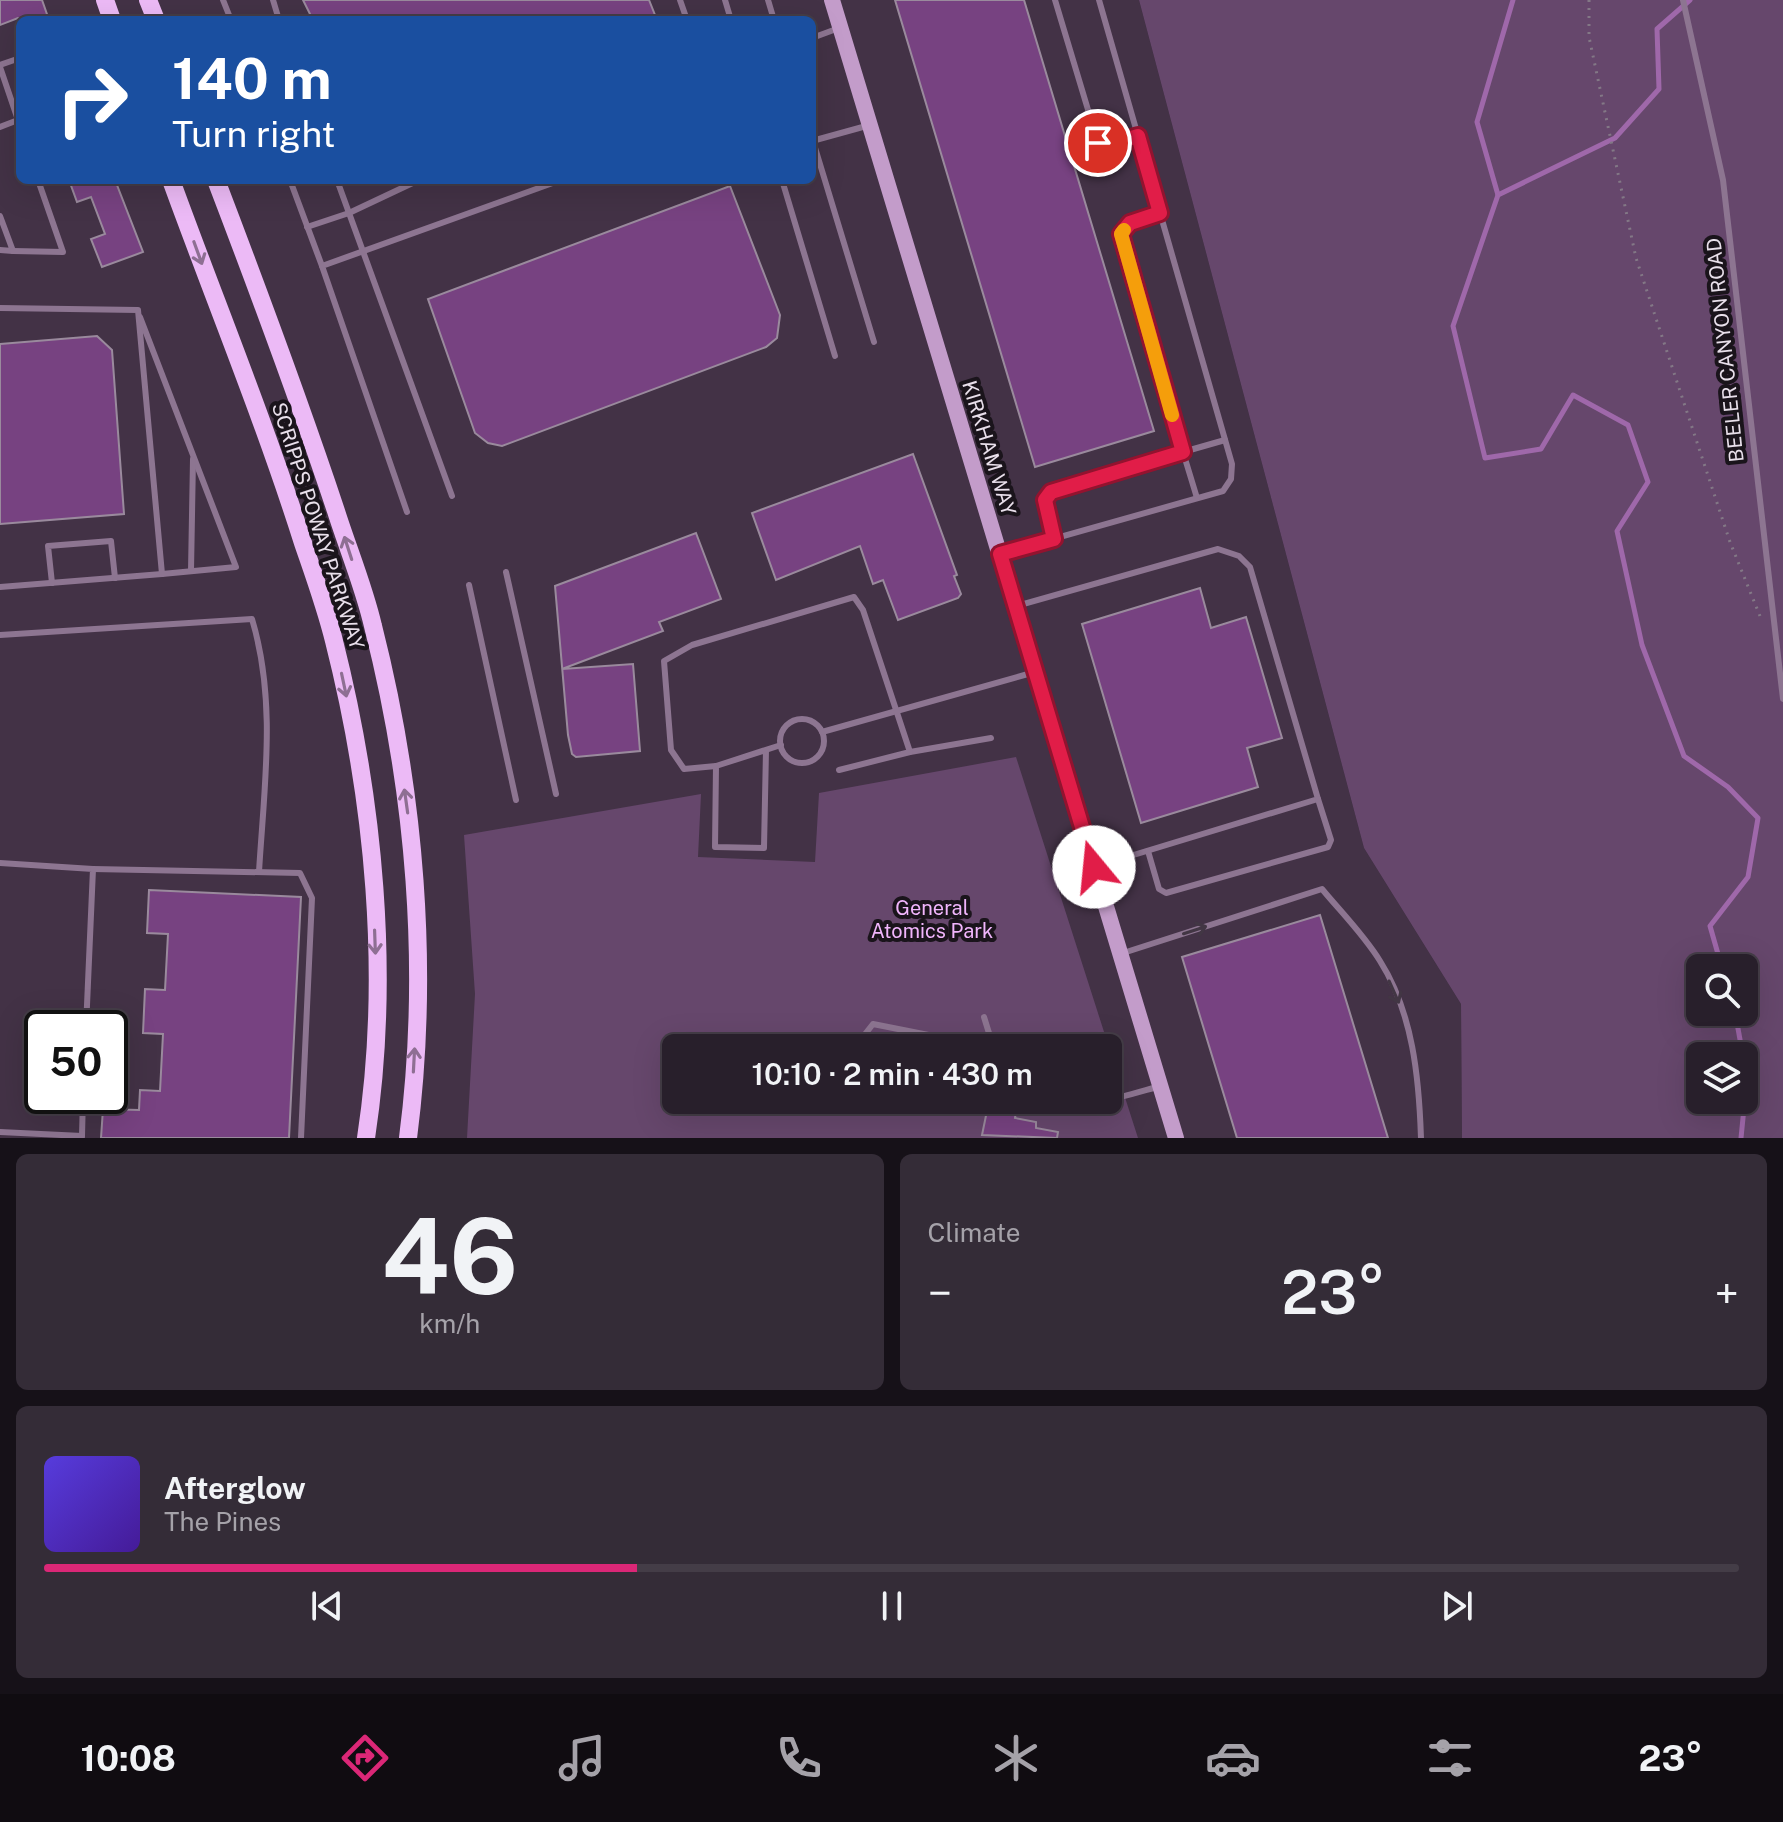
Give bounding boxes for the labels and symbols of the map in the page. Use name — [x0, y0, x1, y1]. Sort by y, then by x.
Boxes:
pin — [1064, 109, 1132, 177]
street label: BEELER CANYON ROAD — [1701, 237, 1749, 463]
one-way arrow — [192, 240, 206, 265]
street label: KIRKHAM WAY — [957, 378, 1021, 518]
street label: SCRIPPS POWAY PARKWAY — [267, 399, 369, 653]
one-way arrow — [340, 536, 354, 561]
one-way arrow — [337, 671, 352, 697]
one-way arrow — [398, 789, 413, 814]
position arrow — [1052, 825, 1136, 909]
park label: General Atomics Park — [871, 896, 993, 943]
one-way arrow — [1181, 922, 1207, 937]
one-way arrow — [368, 928, 383, 955]
one-way arrow — [1387, 979, 1402, 1003]
speed limit sign: 50 — [24, 1010, 128, 1114]
one-way arrow — [407, 1047, 422, 1074]

